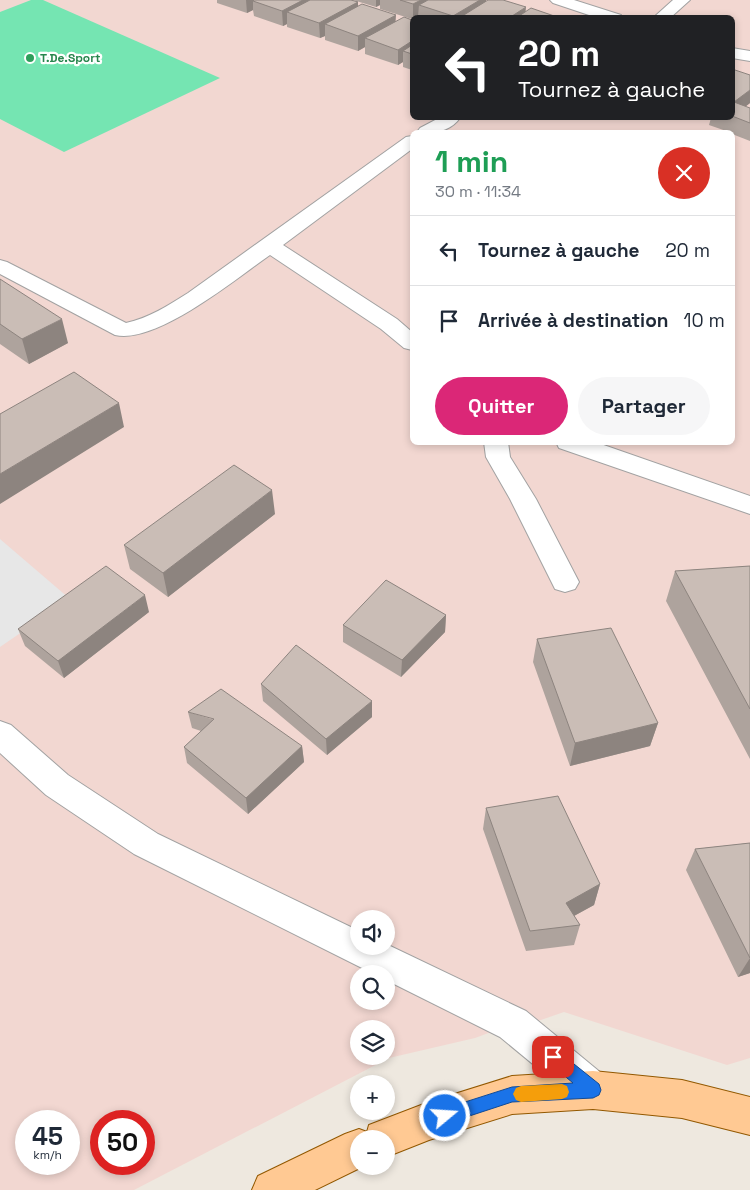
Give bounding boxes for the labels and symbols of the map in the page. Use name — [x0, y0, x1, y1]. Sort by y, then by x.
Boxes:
place label: T.De.Sport — [40, 50, 100, 66]
marker: T.De.Sport — [24, 52, 36, 64]
pin — [532, 1036, 574, 1078]
position arrow — [418, 1089, 470, 1141]
speed limit sign: 50 — [90, 1110, 155, 1175]

